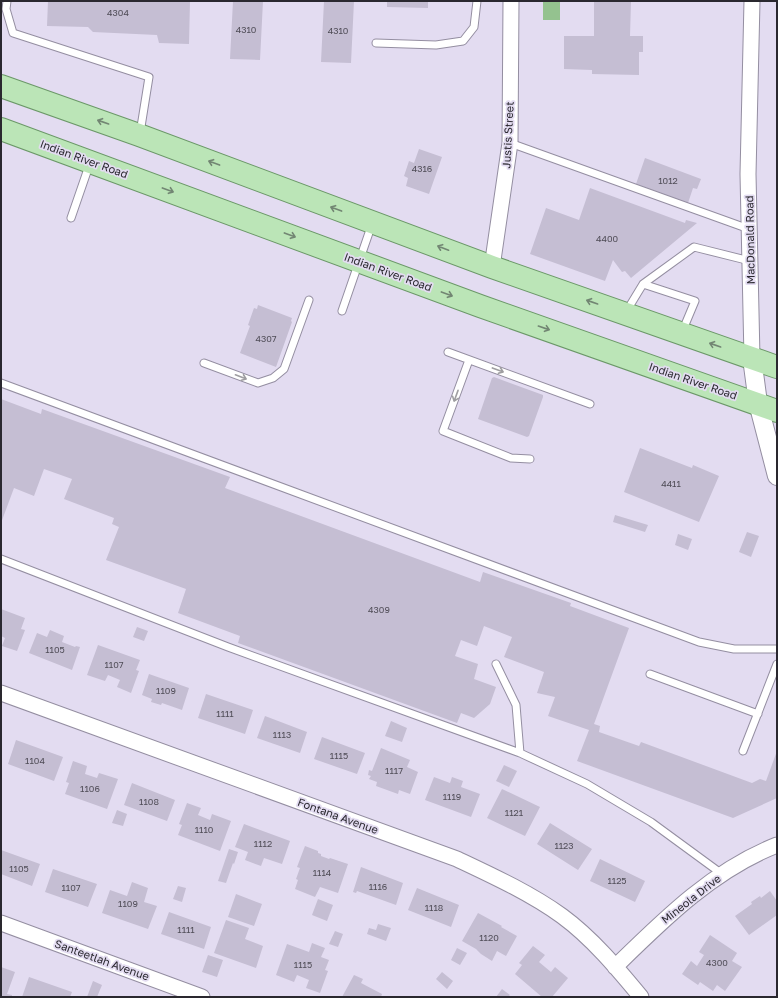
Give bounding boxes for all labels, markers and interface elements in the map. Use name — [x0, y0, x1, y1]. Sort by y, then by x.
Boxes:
house number: 4304 — [107, 7, 129, 18]
house number: 4310 — [236, 24, 257, 35]
house number: 4310 — [328, 25, 349, 36]
street label: Justis Street — [499, 101, 516, 169]
one-way arrow — [96, 118, 109, 125]
street label: Indian River Road — [39, 137, 130, 180]
one-way arrow — [209, 159, 221, 167]
house number: 4316 — [412, 163, 432, 174]
house number: 1012 — [658, 175, 678, 186]
one-way arrow — [162, 187, 174, 195]
street label: MacDonald Road — [742, 195, 757, 285]
one-way arrow — [331, 204, 343, 212]
one-way arrow — [284, 232, 296, 240]
house number: 4400 — [596, 233, 618, 244]
one-way arrow — [437, 244, 449, 252]
street label: Indian River Road — [343, 250, 434, 293]
one-way arrow — [441, 290, 453, 298]
one-way arrow — [586, 298, 599, 305]
one-way arrow — [537, 325, 550, 332]
house number: 4307 — [255, 333, 277, 344]
one-way arrow — [709, 341, 722, 348]
street label: Indian River Road — [647, 359, 739, 402]
one-way arrow — [492, 367, 504, 375]
one-way arrow — [234, 373, 246, 381]
one-way arrow — [452, 390, 459, 403]
house number: 4411 — [661, 478, 681, 489]
house number: 4309 — [368, 604, 390, 615]
house number: 1105 — [45, 644, 65, 655]
house number: 1107 — [104, 659, 124, 670]
house number: 1109 — [156, 685, 176, 696]
house number: 1111 — [216, 708, 234, 719]
house number: 1113 — [273, 729, 291, 740]
house number: 1115 — [330, 750, 348, 761]
house number: 1104 — [25, 755, 45, 766]
house number: 1117 — [385, 765, 403, 776]
house number: 1106 — [80, 783, 100, 794]
house number: 1119 — [443, 791, 461, 802]
street label: Fontana Avenue — [296, 795, 380, 836]
house number: 1108 — [139, 796, 159, 807]
house number: 1121 — [505, 807, 524, 818]
house number: 1110 — [195, 824, 214, 835]
house number: 1112 — [254, 838, 272, 849]
house number: 1123 — [554, 840, 574, 851]
house number: 1105 — [9, 863, 29, 874]
house number: 1114 — [313, 867, 332, 878]
street label: Mineola Drive — [658, 871, 723, 926]
house number: 1125 — [607, 875, 627, 886]
house number: 1116 — [369, 881, 387, 892]
house number: 1107 — [61, 882, 81, 893]
house number: 1109 — [118, 898, 138, 909]
house number: 1118 — [425, 902, 443, 913]
house number: 1111 — [177, 924, 195, 935]
house number: 1120 — [479, 932, 499, 943]
street label: Santeetlah Avenue — [53, 936, 151, 983]
house number: 4300 — [706, 957, 728, 968]
house number: 1115 — [294, 959, 312, 970]

